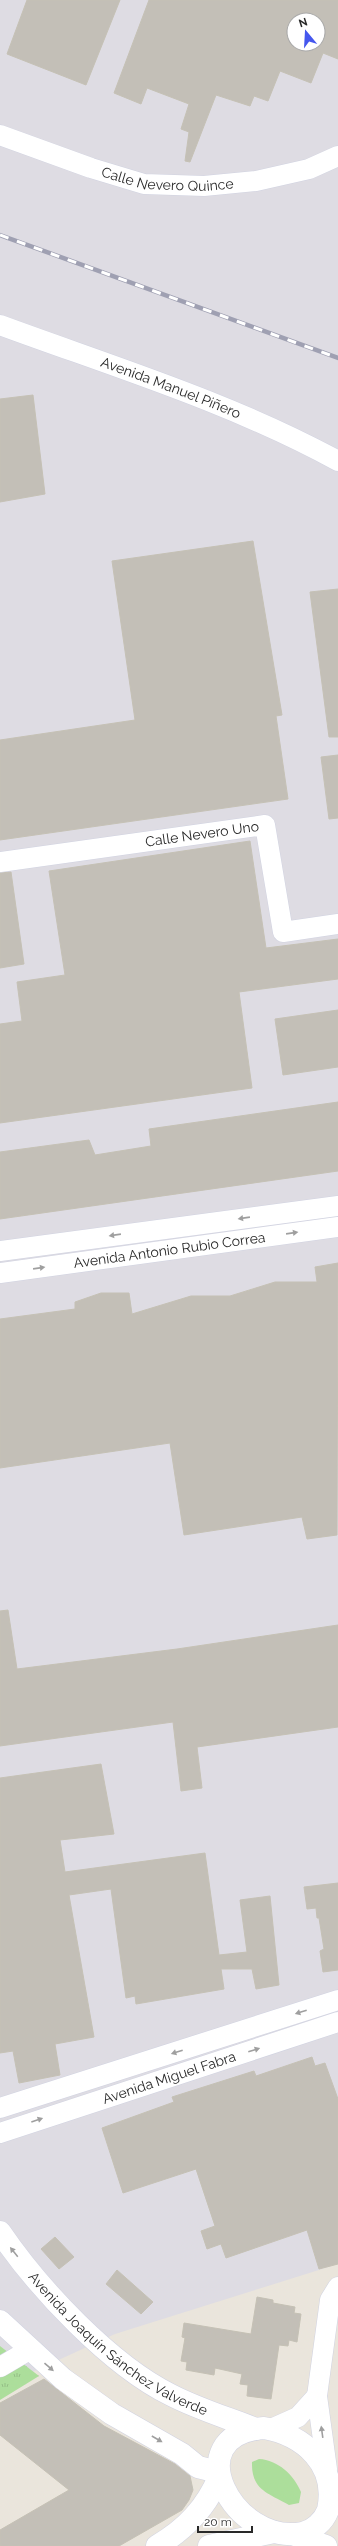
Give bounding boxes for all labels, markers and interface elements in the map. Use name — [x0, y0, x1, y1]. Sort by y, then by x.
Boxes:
north arrow — [286, 12, 326, 52]
text: N — [297, 15, 309, 30]
street label: Calle Nevero Quince — [100, 164, 234, 194]
street label: Avenida Manuel Piñero — [99, 354, 243, 422]
street label: Calle Nevero Uno — [144, 818, 260, 850]
one-way arrow — [238, 1215, 250, 1221]
street label: Avenida Antonio Rubio Correa — [73, 1229, 266, 1271]
one-way arrow — [286, 1230, 298, 1236]
one-way arrow — [109, 1232, 121, 1238]
one-way arrow — [33, 1264, 45, 1271]
one-way arrow — [295, 2009, 307, 2015]
one-way arrow — [248, 2046, 260, 2052]
street label: Avenida Miguel Fabra — [100, 2048, 238, 2107]
one-way arrow — [171, 2049, 183, 2055]
one-way arrow — [31, 2117, 43, 2123]
one-way arrow — [10, 2247, 19, 2257]
street label: Avenida Joaquín Sánchez Valverde — [26, 2269, 210, 2418]
one-way arrow — [44, 2362, 54, 2372]
one-way arrow — [319, 2426, 325, 2438]
one-way arrow — [151, 2436, 162, 2443]
scale bar — [198, 2508, 252, 2534]
text: 20 m — [204, 2515, 232, 2529]

